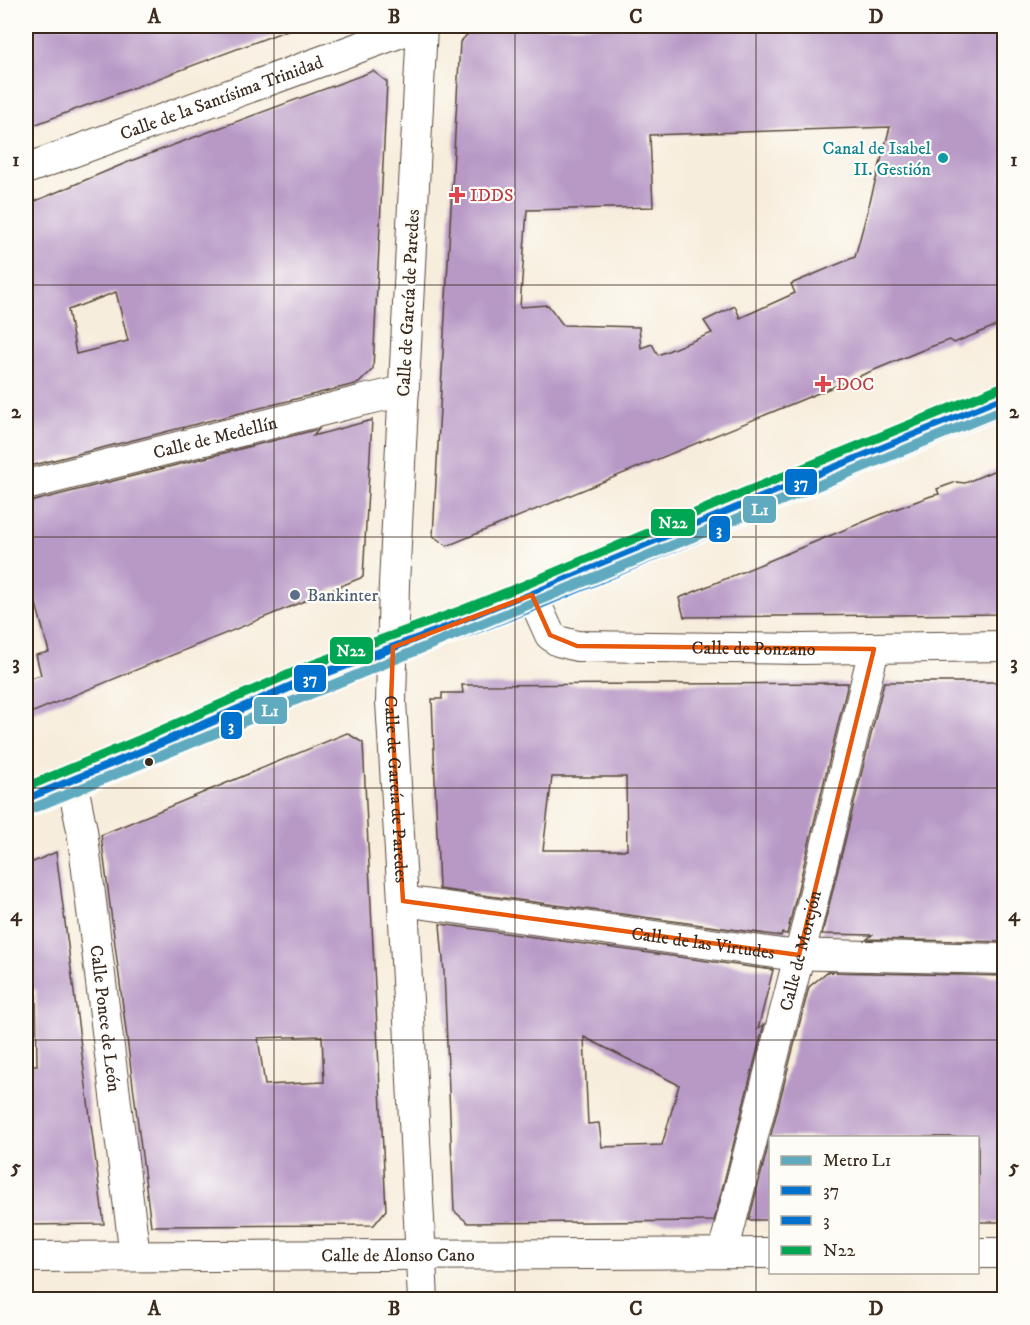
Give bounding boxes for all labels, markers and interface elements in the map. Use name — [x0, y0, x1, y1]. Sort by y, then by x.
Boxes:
text: A — [147, 5, 162, 30]
text: B — [388, 5, 400, 30]
text: C — [629, 5, 643, 30]
text: D — [869, 5, 884, 30]
street label: Calle de la Santísima Trinidad — [117, 52, 326, 146]
place label: Canal de Isabel II. Gestión — [822, 138, 932, 181]
text: 1 — [12, 148, 20, 173]
text: 1 — [1010, 148, 1018, 173]
marker: Canal de Isabel II. Gestión — [936, 151, 950, 165]
place label: IDDS — [470, 185, 513, 207]
marker: IDDS — [448, 186, 466, 204]
street label: Calle de García de Paredes — [393, 209, 425, 397]
place label: DOC — [836, 374, 874, 396]
marker: DOC — [814, 375, 832, 393]
text: 2 — [11, 400, 22, 425]
text: 2 — [1009, 400, 1020, 425]
street label: Calle de Medellín — [151, 412, 280, 465]
line badge: 37 — [784, 468, 818, 496]
text: 37 — [794, 473, 808, 493]
line badge: L1 — [742, 495, 777, 524]
text: L1 — [751, 500, 769, 520]
line badge: N22 — [650, 508, 696, 537]
text: N22 — [659, 513, 689, 533]
line badge: 3 — [708, 515, 731, 543]
text: 3 — [716, 520, 722, 540]
place label: Bankinter — [307, 585, 379, 607]
marker: Bankinter — [288, 588, 302, 602]
line badge: N22 — [329, 636, 374, 665]
street label: Calle de Ponzano — [691, 638, 816, 661]
text: N22 — [337, 641, 367, 661]
text: 3 — [12, 651, 20, 676]
text: 3 — [1010, 651, 1018, 676]
line badge: 37 — [293, 664, 327, 693]
text: 37 — [303, 669, 317, 689]
street label: Calle de García de Paredes — [379, 695, 412, 884]
line badge: L1 — [253, 696, 288, 725]
text: L1 — [261, 701, 279, 721]
line badge: 3 — [220, 711, 243, 740]
text: 3 — [228, 716, 234, 736]
unlabelled marker — [143, 756, 155, 768]
street label: Calle de Morejón — [775, 888, 827, 1014]
text: 4 — [10, 903, 23, 928]
text: 4 — [1008, 903, 1021, 928]
street label: Calle de las Virtudes — [630, 923, 776, 965]
street label: Calle Ponce de León — [84, 944, 125, 1094]
legend — [769, 1136, 979, 1274]
text: Metro L1 — [823, 1150, 891, 1172]
text: 5 — [10, 1155, 21, 1180]
text: 5 — [1008, 1155, 1019, 1180]
text: 37 — [823, 1180, 839, 1202]
text: 3 — [823, 1210, 830, 1232]
text: N22 — [823, 1240, 856, 1262]
street label: Calle de Alonso Cano — [321, 1245, 475, 1267]
text: A — [147, 1297, 162, 1322]
text: B — [388, 1297, 400, 1322]
text: C — [629, 1297, 643, 1322]
text: D — [869, 1297, 884, 1322]

